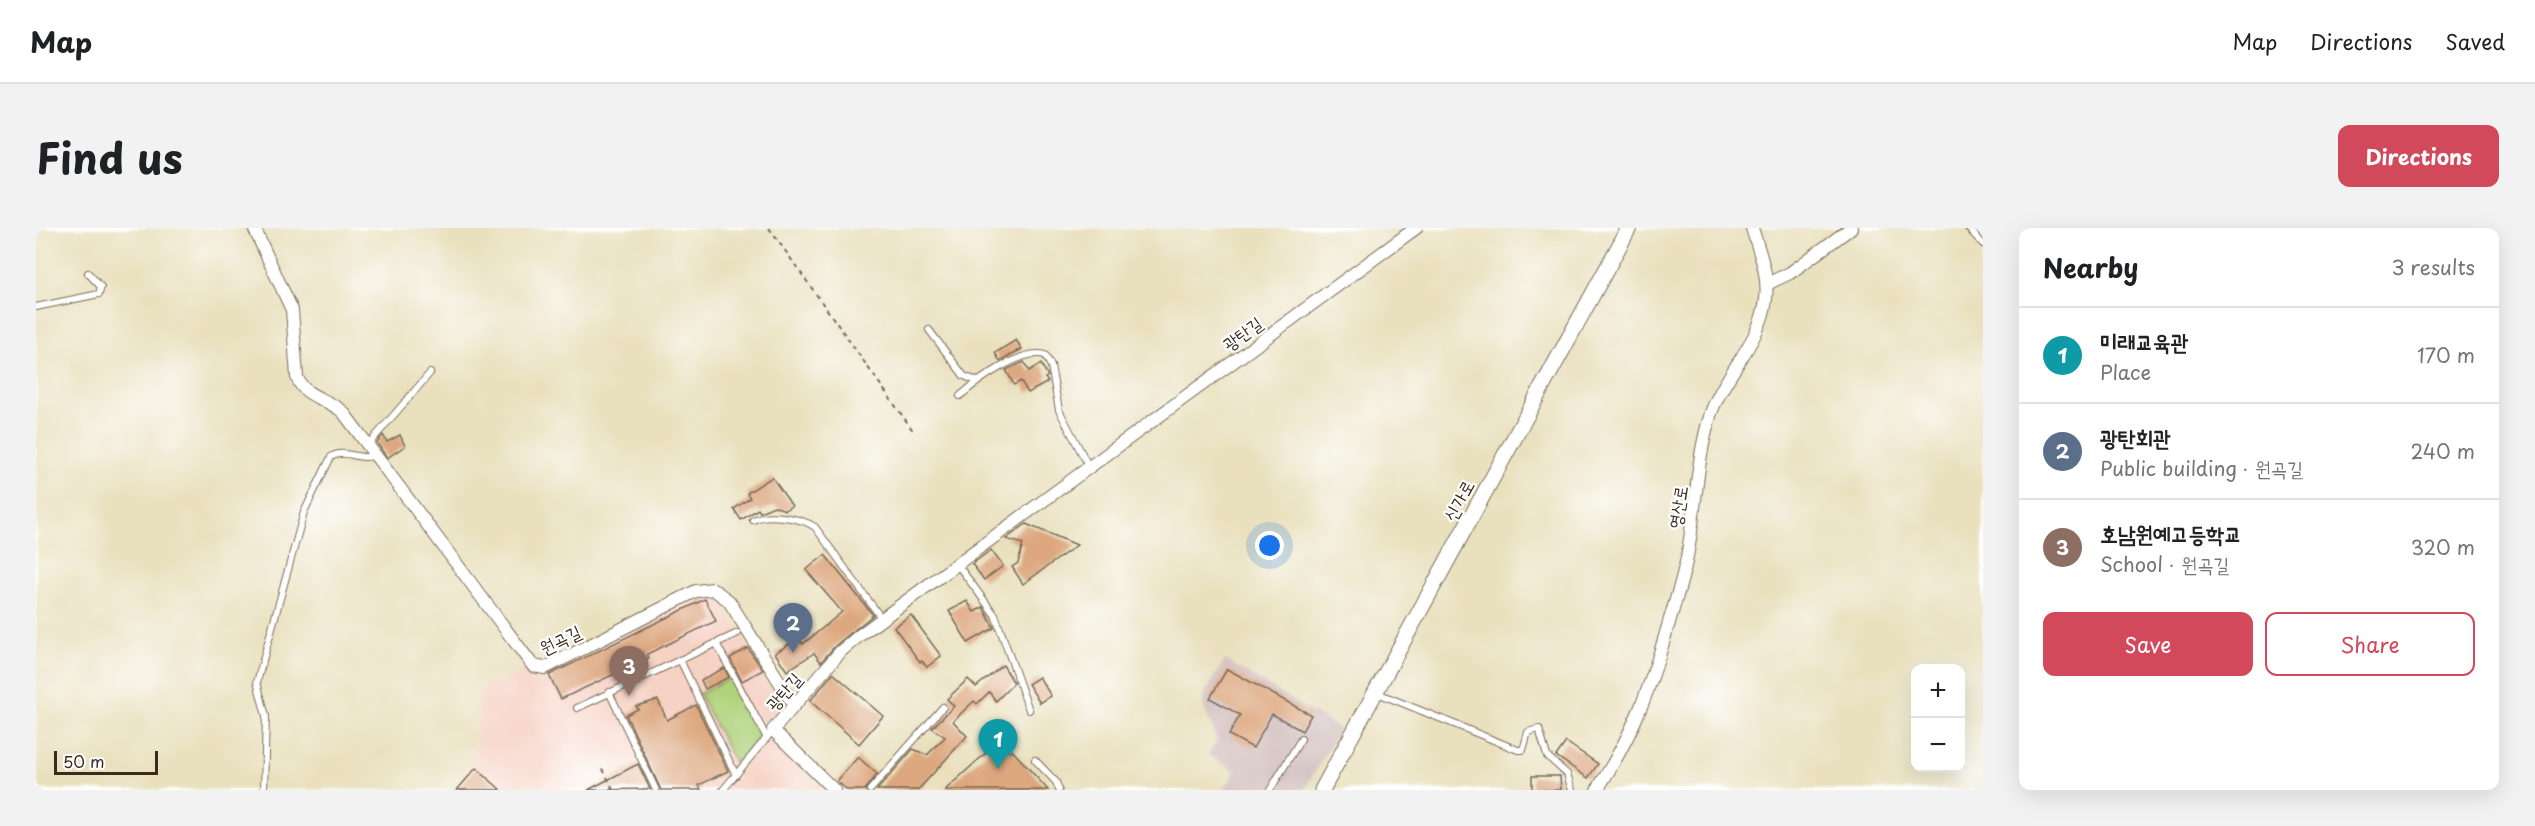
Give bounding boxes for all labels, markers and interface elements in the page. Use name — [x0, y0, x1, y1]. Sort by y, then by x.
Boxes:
text: Map — [30, 20, 92, 63]
text: Map — [2232, 25, 2277, 57]
text: Directions — [2310, 25, 2412, 57]
text: Saved — [2445, 25, 2505, 57]
text: Find us — [36, 125, 183, 188]
button: Directions — [2338, 125, 2499, 187]
text: Nearby — [2043, 248, 2138, 287]
text: 3 results — [2392, 252, 2475, 282]
street label: 광탄길 — [1216, 309, 1268, 357]
text: 미래교육관 — [2100, 324, 2189, 357]
text: 1 — [2058, 340, 2067, 370]
text: 170 m — [2417, 340, 2475, 370]
text: Place — [2100, 357, 2151, 387]
text: 광탄회관 — [2100, 420, 2171, 453]
text: 2 — [2055, 436, 2070, 466]
text: 240 m — [2410, 436, 2475, 466]
text: Public building · 원곡길 — [2100, 453, 2303, 483]
street label: 신가로 — [1436, 474, 1480, 526]
street label: 영산로 — [1660, 483, 1694, 531]
text: 호남원예고등학교 — [2100, 516, 2242, 549]
your location — [1255, 531, 1284, 560]
text: 3 — [2056, 532, 2069, 562]
text: 320 m — [2411, 532, 2475, 562]
text: School · 원곡길 — [2100, 549, 2230, 579]
pin: 2 — [774, 604, 813, 653]
button: Save — [2043, 612, 2253, 676]
button: Share — [2265, 612, 2475, 676]
street label: 원곡길 — [535, 617, 586, 661]
pin: 3 — [610, 646, 648, 696]
map controls — [1911, 664, 1965, 772]
button: + — [1911, 664, 1965, 718]
street label: 광탄길 — [759, 665, 808, 716]
button: − — [1911, 718, 1965, 772]
pin: 1 — [978, 720, 1018, 769]
scale bar — [54, 748, 158, 776]
text: 50 m — [63, 749, 104, 773]

